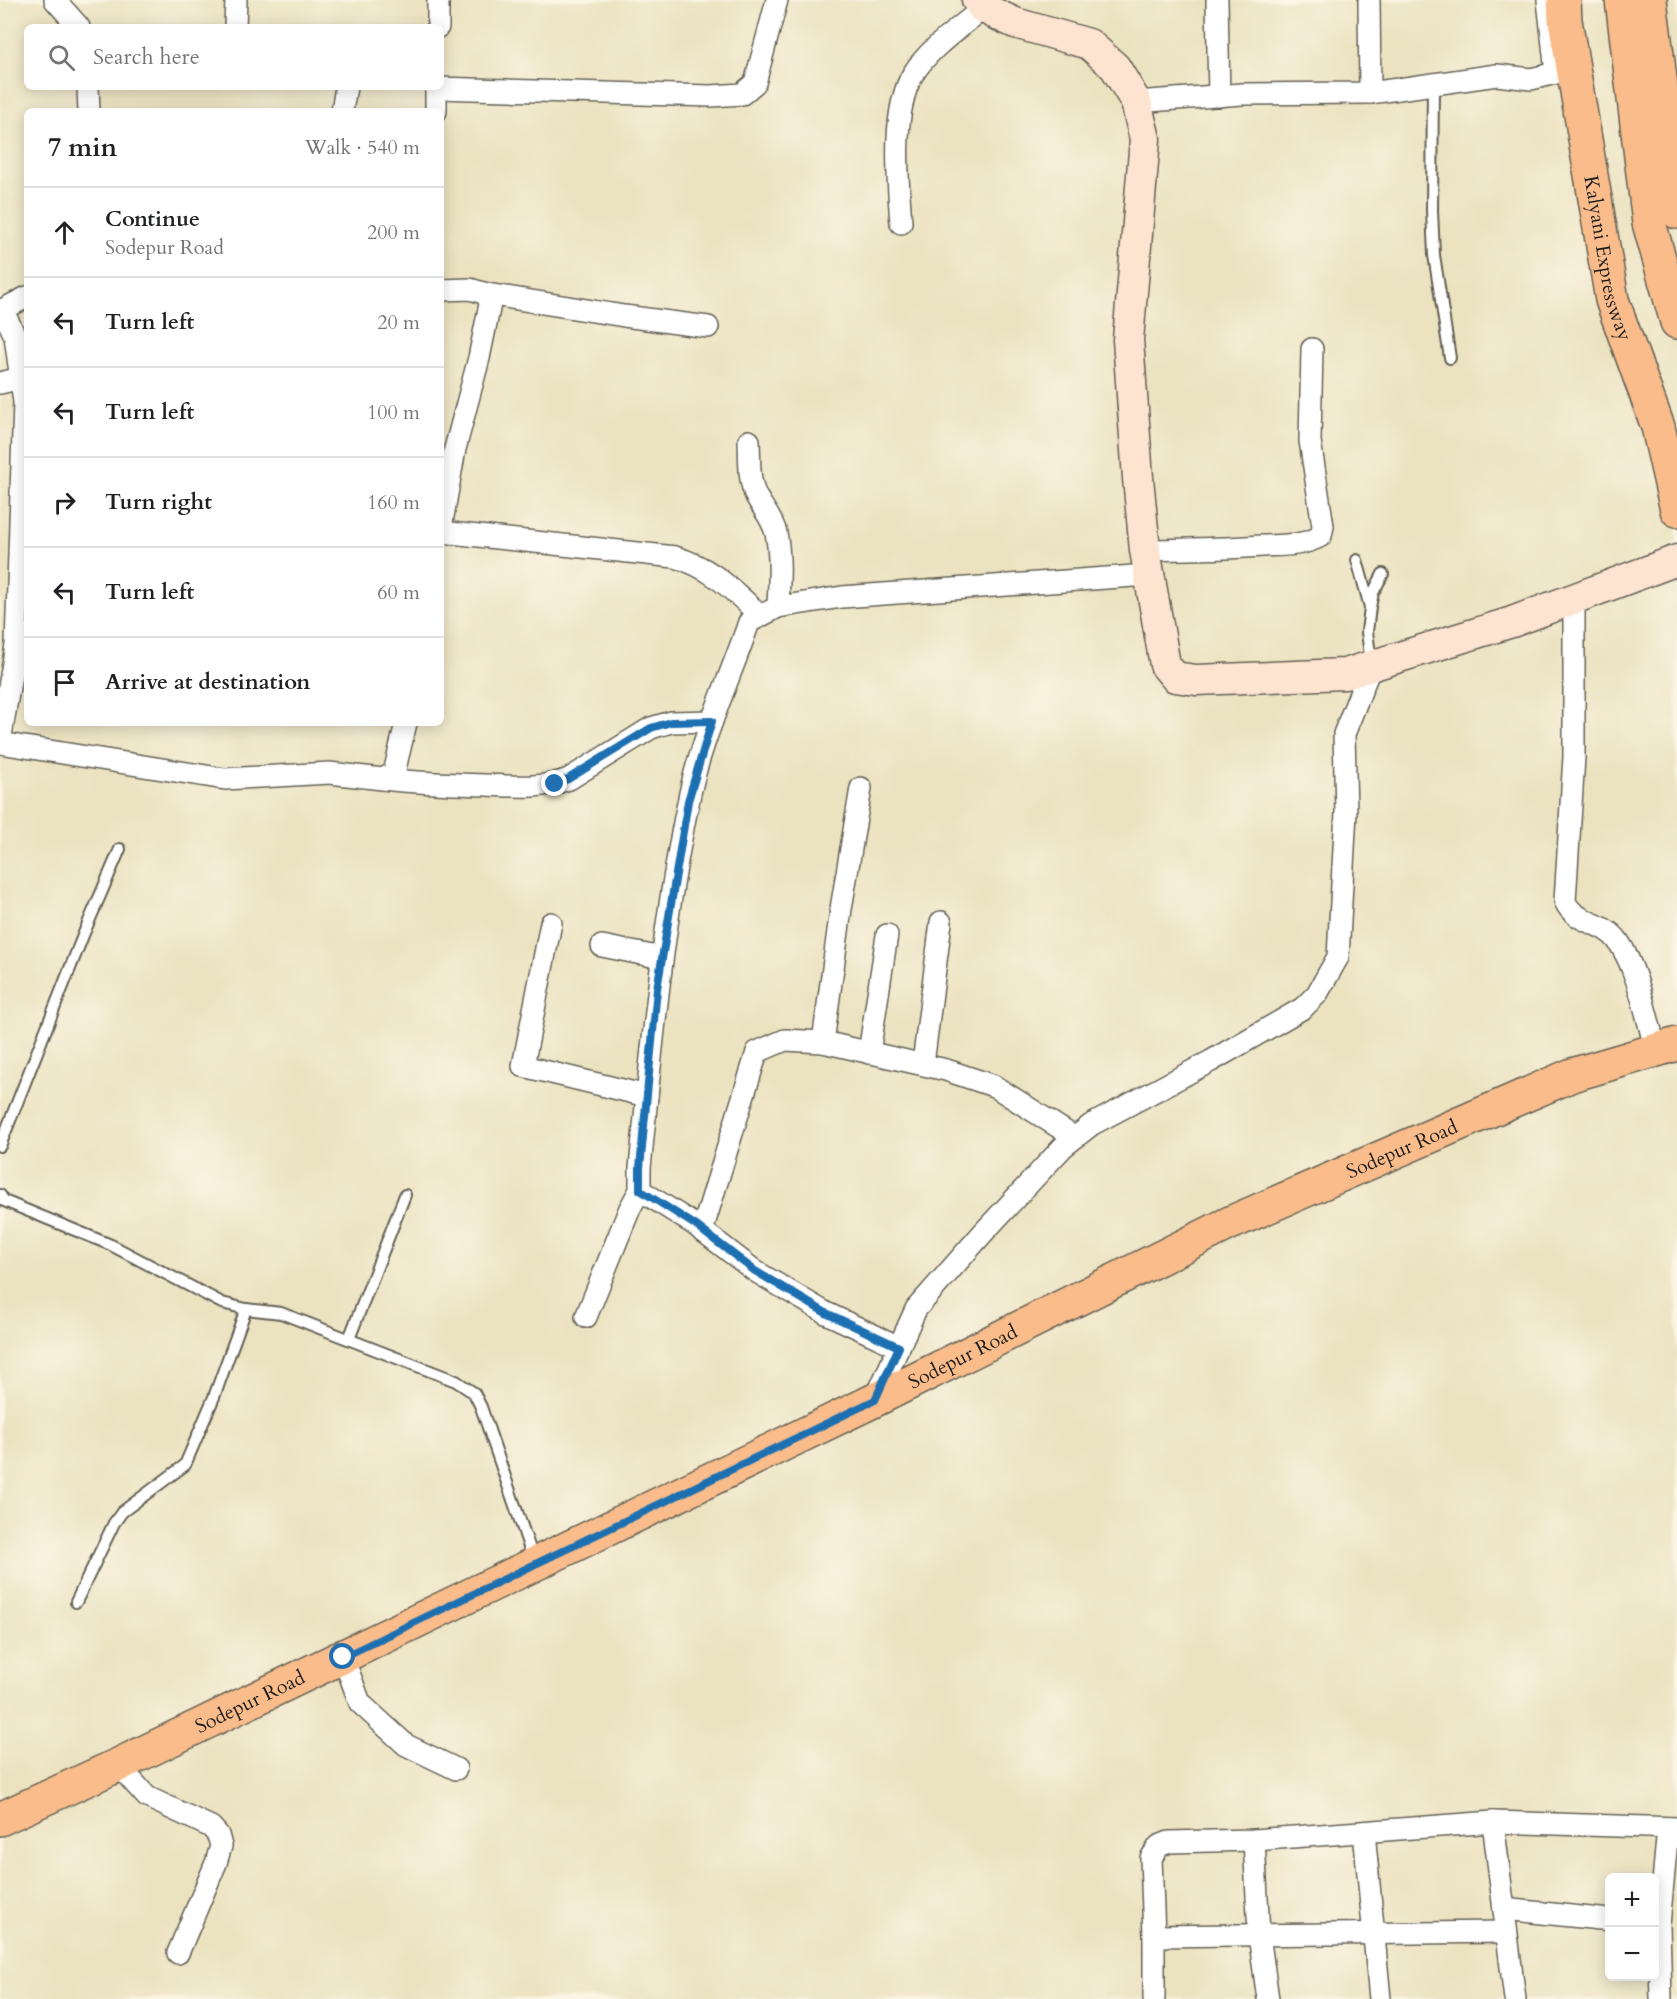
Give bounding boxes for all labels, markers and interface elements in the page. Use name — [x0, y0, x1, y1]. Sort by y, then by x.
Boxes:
search box — [24, 24, 444, 90]
icon: search — [45, 41, 78, 74]
text: Search here — [93, 42, 200, 72]
text: 7 min — [48, 130, 117, 165]
text: Walk · 540 m — [305, 134, 420, 161]
street label: Kalyani Expressway — [1577, 174, 1639, 345]
text: Continue — [105, 204, 200, 234]
icon: ahead — [48, 216, 81, 249]
text: 200 m — [367, 219, 420, 246]
text: Sodepur Road — [105, 234, 224, 261]
icon: left — [48, 306, 81, 339]
text: Turn left — [105, 307, 194, 337]
text: 20 m — [377, 309, 420, 336]
icon: left — [48, 396, 81, 429]
text: Turn left — [105, 397, 194, 427]
text: 100 m — [367, 399, 420, 426]
icon: right — [48, 486, 81, 519]
text: Turn right — [105, 487, 212, 517]
text: 160 m — [367, 489, 420, 516]
icon: left — [48, 576, 81, 609]
text: Turn left — [105, 577, 194, 607]
text: 60 m — [377, 579, 420, 606]
icon: arrive — [48, 666, 81, 699]
text: Arrive at destination — [105, 667, 310, 697]
route end — [541, 770, 567, 796]
street label: Sodepur Road — [1342, 1113, 1462, 1185]
street label: Sodepur Road — [904, 1318, 1022, 1395]
route start — [329, 1643, 355, 1669]
street label: Sodepur Road — [191, 1664, 310, 1740]
map controls — [1605, 1873, 1659, 1981]
button: + — [1605, 1873, 1659, 1927]
button: − — [1605, 1927, 1659, 1981]

